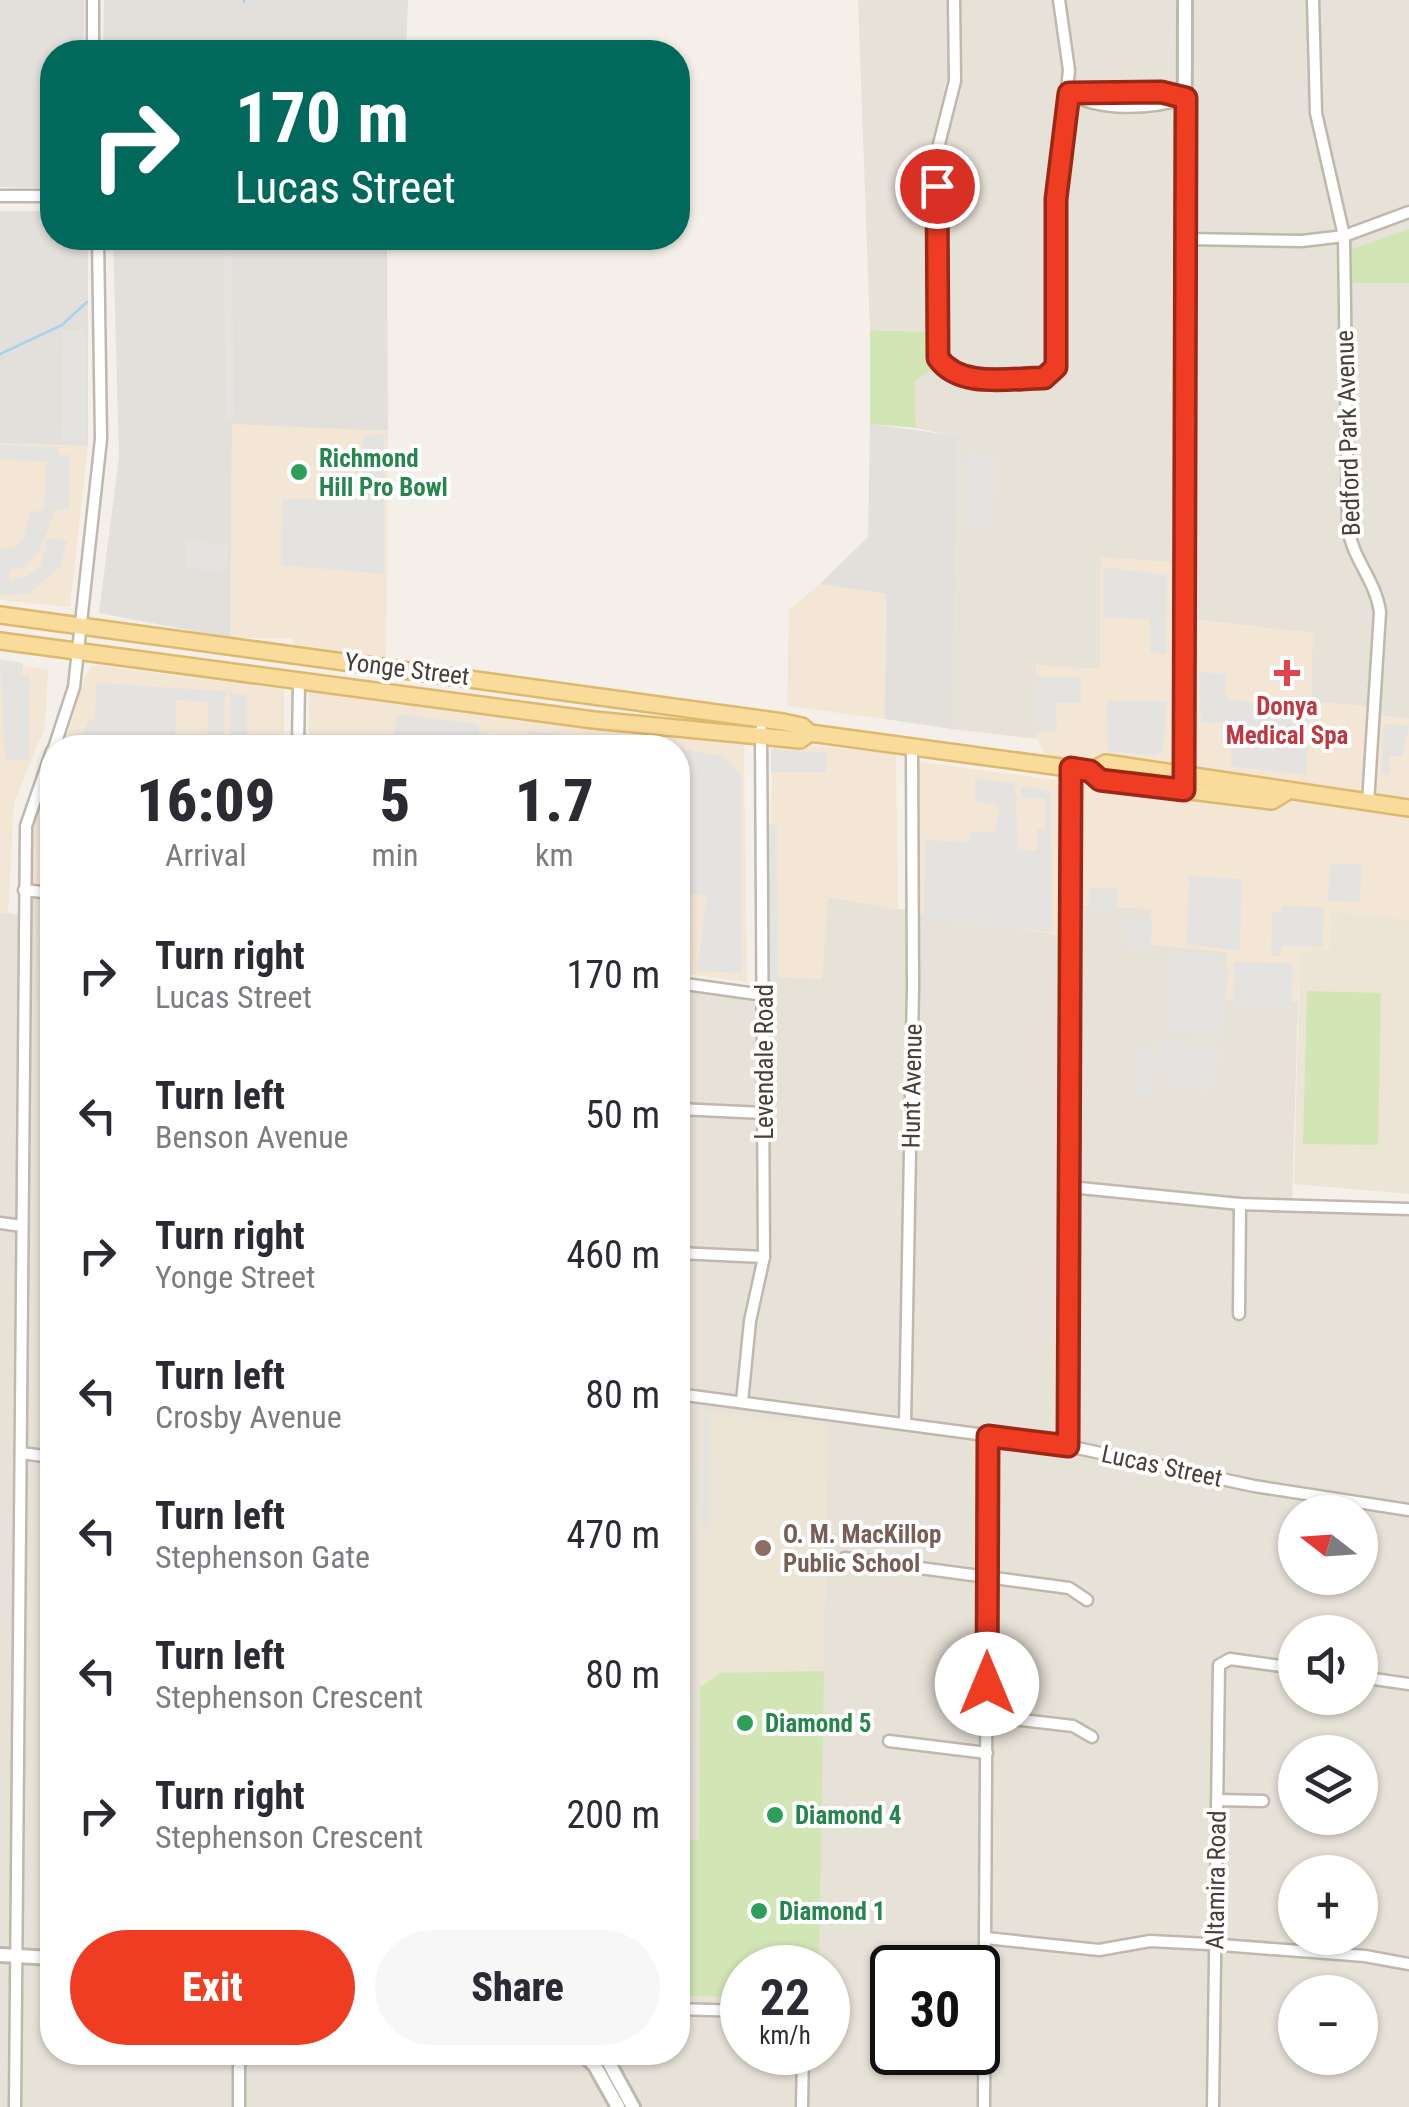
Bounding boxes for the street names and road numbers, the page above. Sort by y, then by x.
street label: Bedford Park Avenue [1330,330,1366,536]
street label: Yonge Street [343,647,471,691]
street label: Levendale Road [750,984,779,1140]
street label: Hunt Avenue [896,1023,928,1149]
street label: Lucas Street [1099,1439,1225,1493]
street label: Altamira Road [1200,1810,1232,1950]

